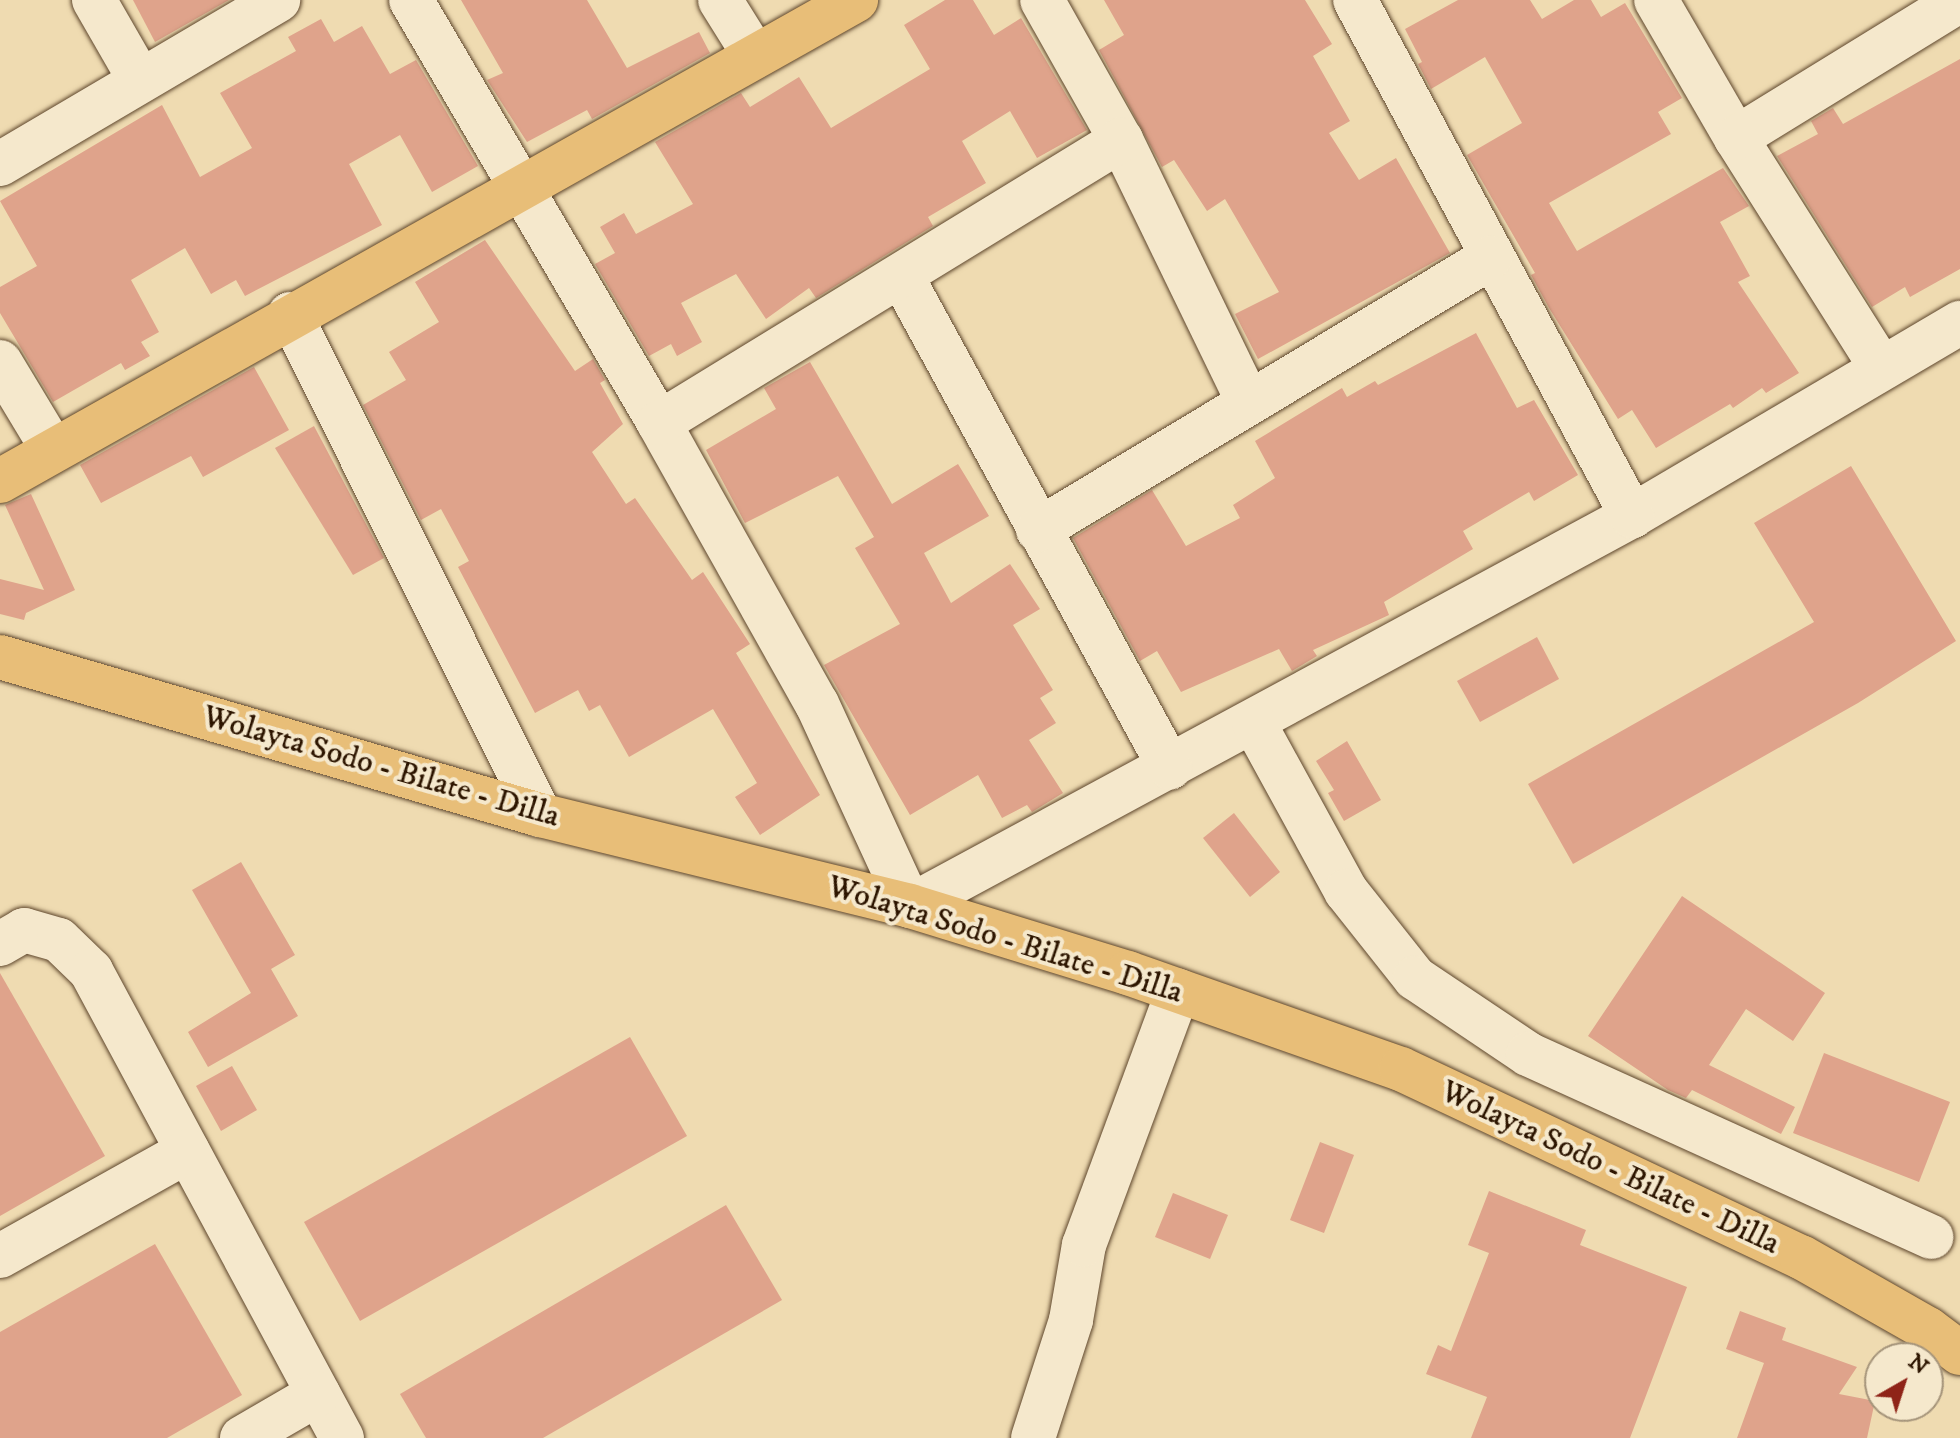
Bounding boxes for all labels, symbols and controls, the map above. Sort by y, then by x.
street label: Wolayta Sodo - Bilate - Dilla [198,698,564,836]
street label: Wolayta Sodo - Bilate - Dilla [823,868,1187,1012]
street label: Wolayta Sodo - Bilate - Dilla [1435,1073,1785,1263]
north arrow [1864,1342,1944,1422]
text: N [1903,1348,1934,1381]

